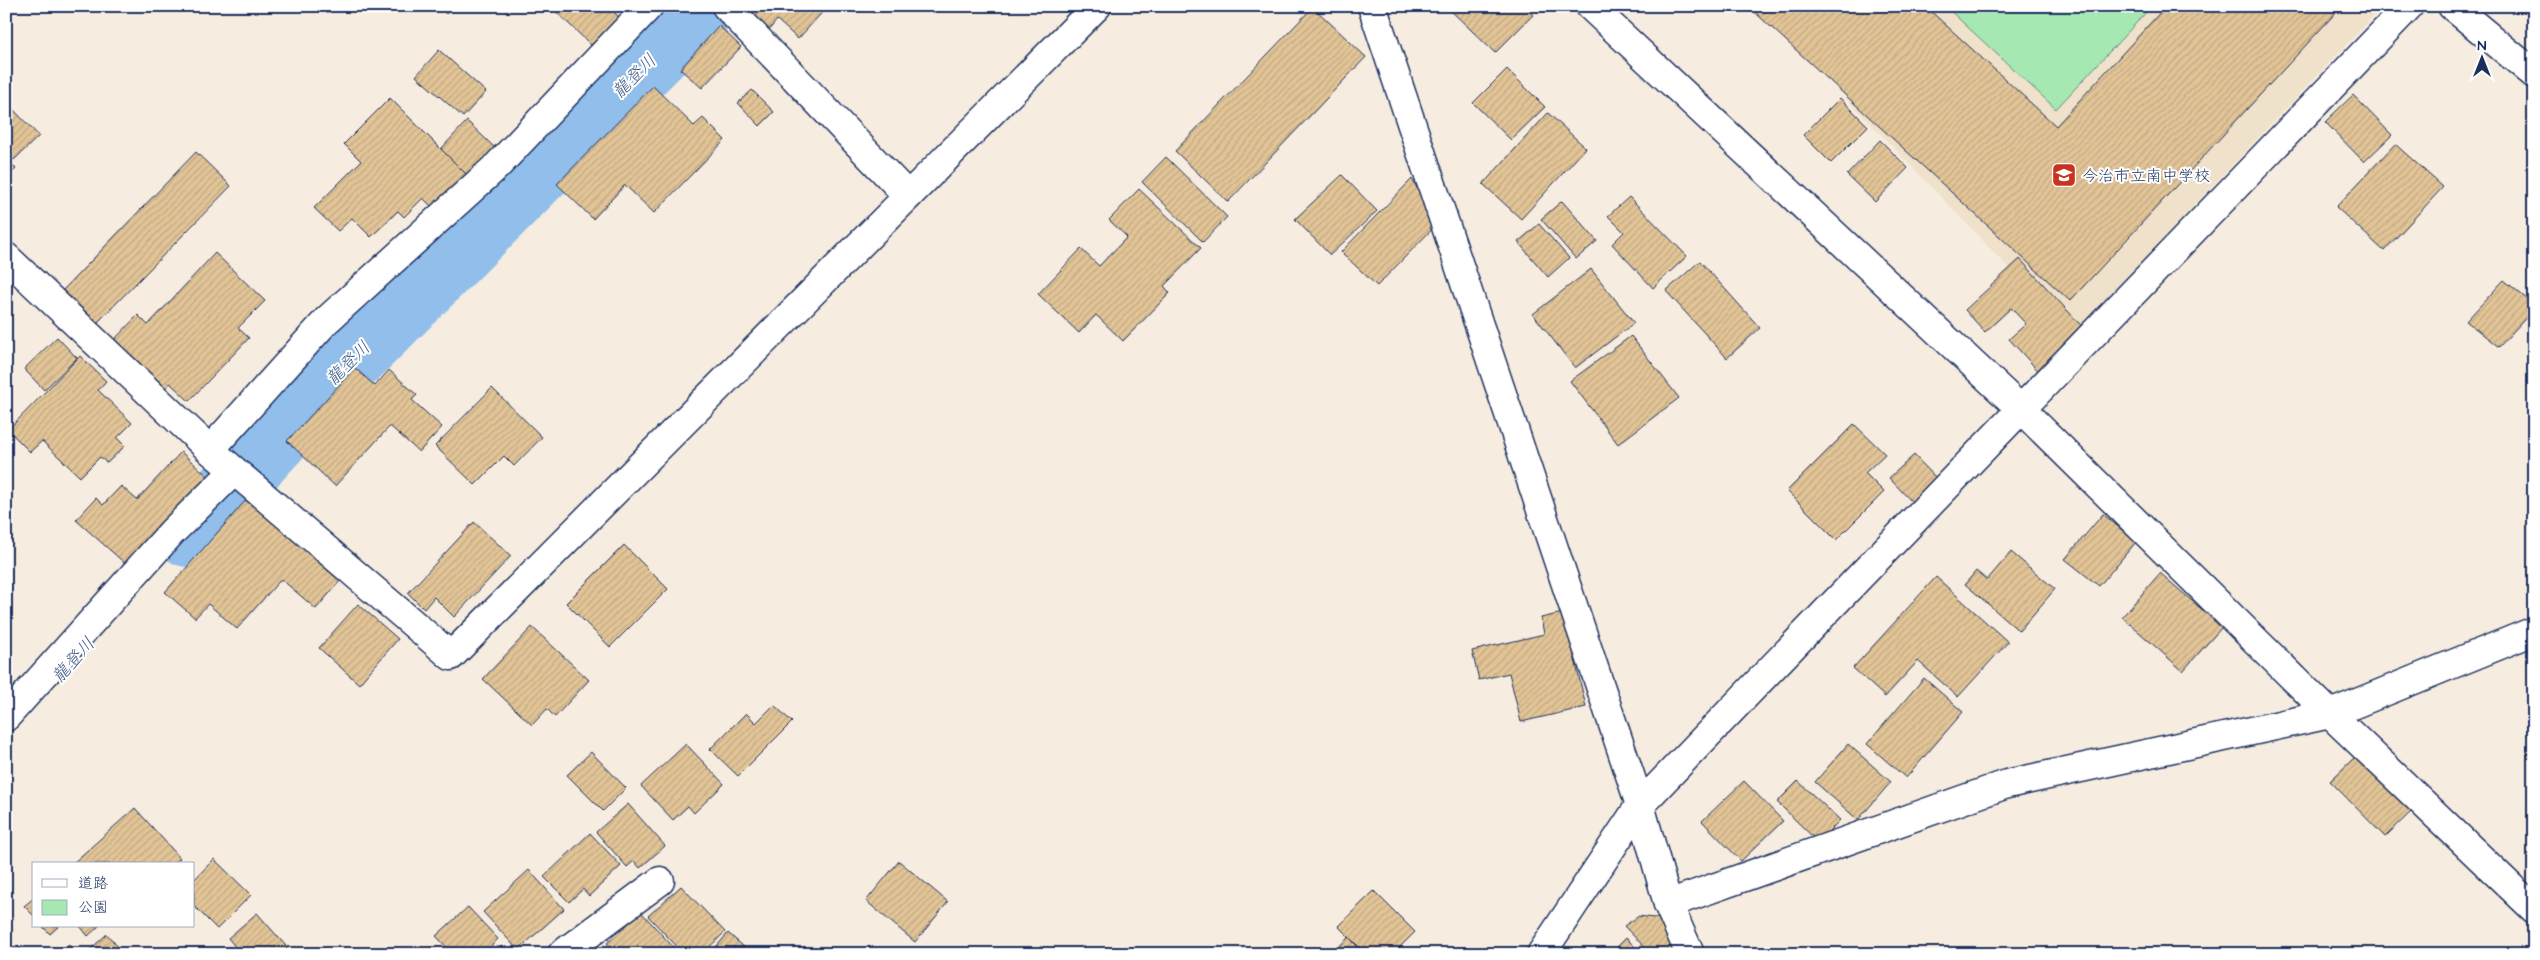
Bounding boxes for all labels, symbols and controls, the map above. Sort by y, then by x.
north arrow [2458,32,2508,82]
text: N [2478,36,2487,56]
water label: 龍登川 [606,48,662,104]
school or university icon: 今治市立南中学校 [2051,162,2077,188]
place label: 今治市立南中学校 [2082,165,2210,187]
water label: 龍登川 [320,335,376,391]
water label: 龍登川 [46,632,101,689]
legend [32,862,195,928]
text: 道路 [78,873,108,894]
text: 公園 [78,897,108,918]

